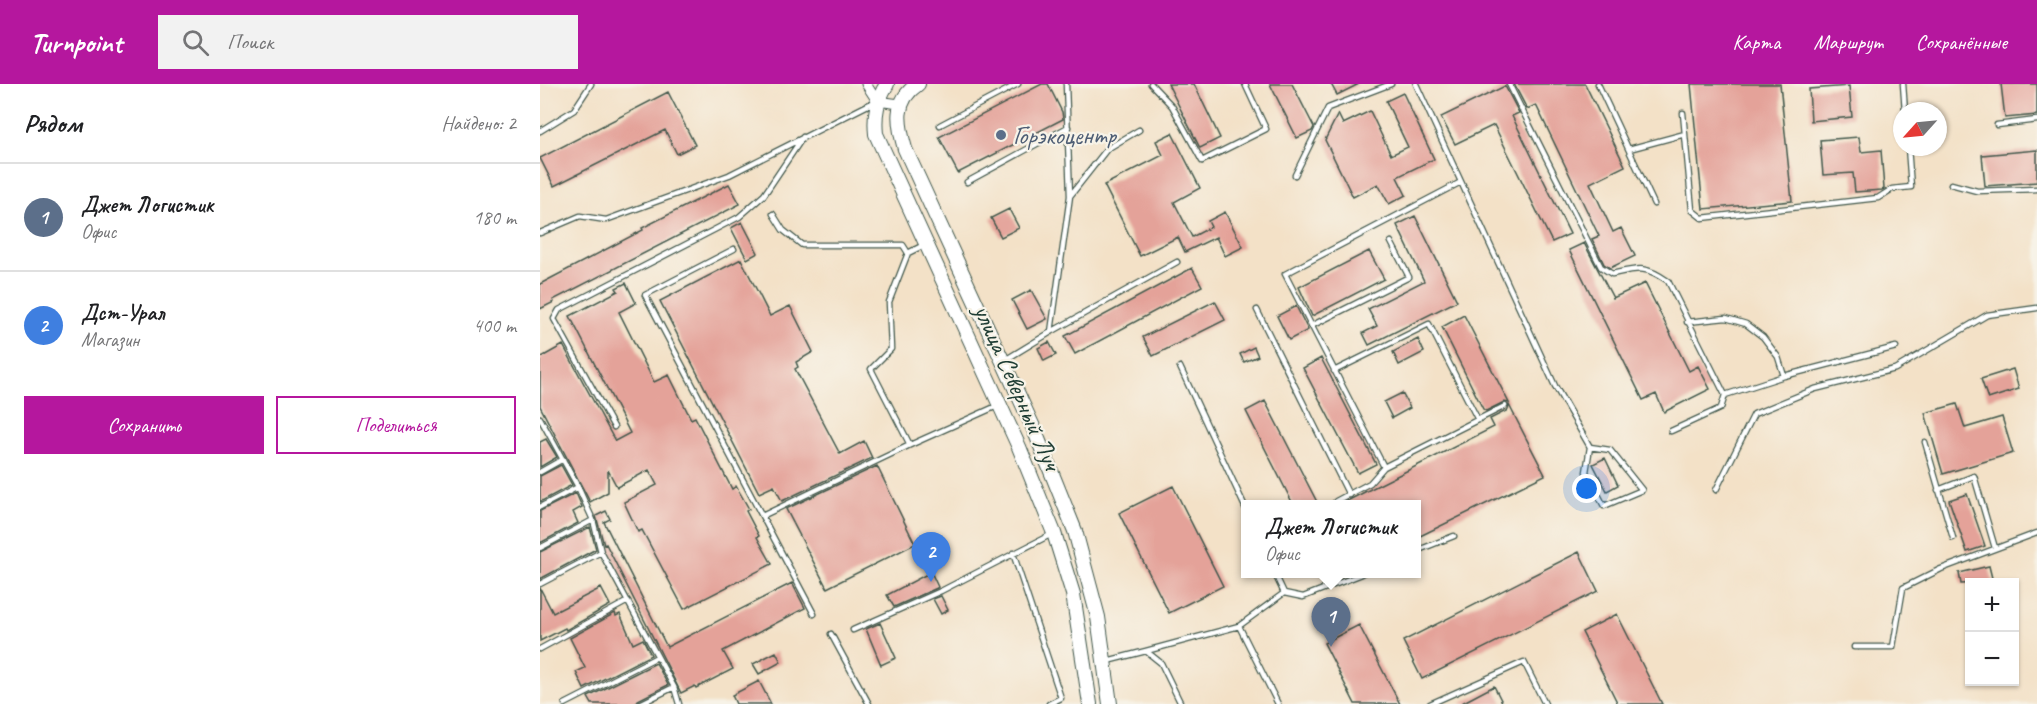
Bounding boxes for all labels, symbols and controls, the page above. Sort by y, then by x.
search box [158,15,578,69]
text: Turnpoint [30,25,122,60]
icon: search [179,26,212,59]
text: Поиск [227,28,273,56]
text: Карта [1732,29,1781,55]
text: Маршрут [1814,29,1883,55]
text: Сохранённые [1916,29,2007,55]
north arrow [1893,102,1947,156]
text: Рядом [24,107,82,140]
text: Найдено: 2 [441,111,516,136]
place label: Горэкоцентр [1013,119,1118,152]
marker: Горэкоцентр [994,128,1008,142]
text: Джет Логистик [81,191,214,219]
text: 1 [39,205,48,230]
text: 180 m [473,205,516,230]
text: Офис [81,219,116,244]
street label: улица Северный Луч [965,297,1070,477]
text: Дст-Урал [81,299,165,327]
text: 2 [39,313,48,338]
text: 400 m [473,313,516,338]
text: Магазин [81,327,139,352]
button: Сохранить [24,396,264,454]
button: Поделиться [276,396,516,454]
your location [1572,474,1601,503]
popup [1241,500,1421,578]
text: Джет Логистик [1265,513,1397,541]
pin: 2 [912,532,950,582]
text: Офис [1265,541,1300,566]
map controls [1965,578,2019,686]
button: + [1965,578,2019,632]
pin: 1 [1312,598,1350,647]
button: − [1965,632,2019,686]

